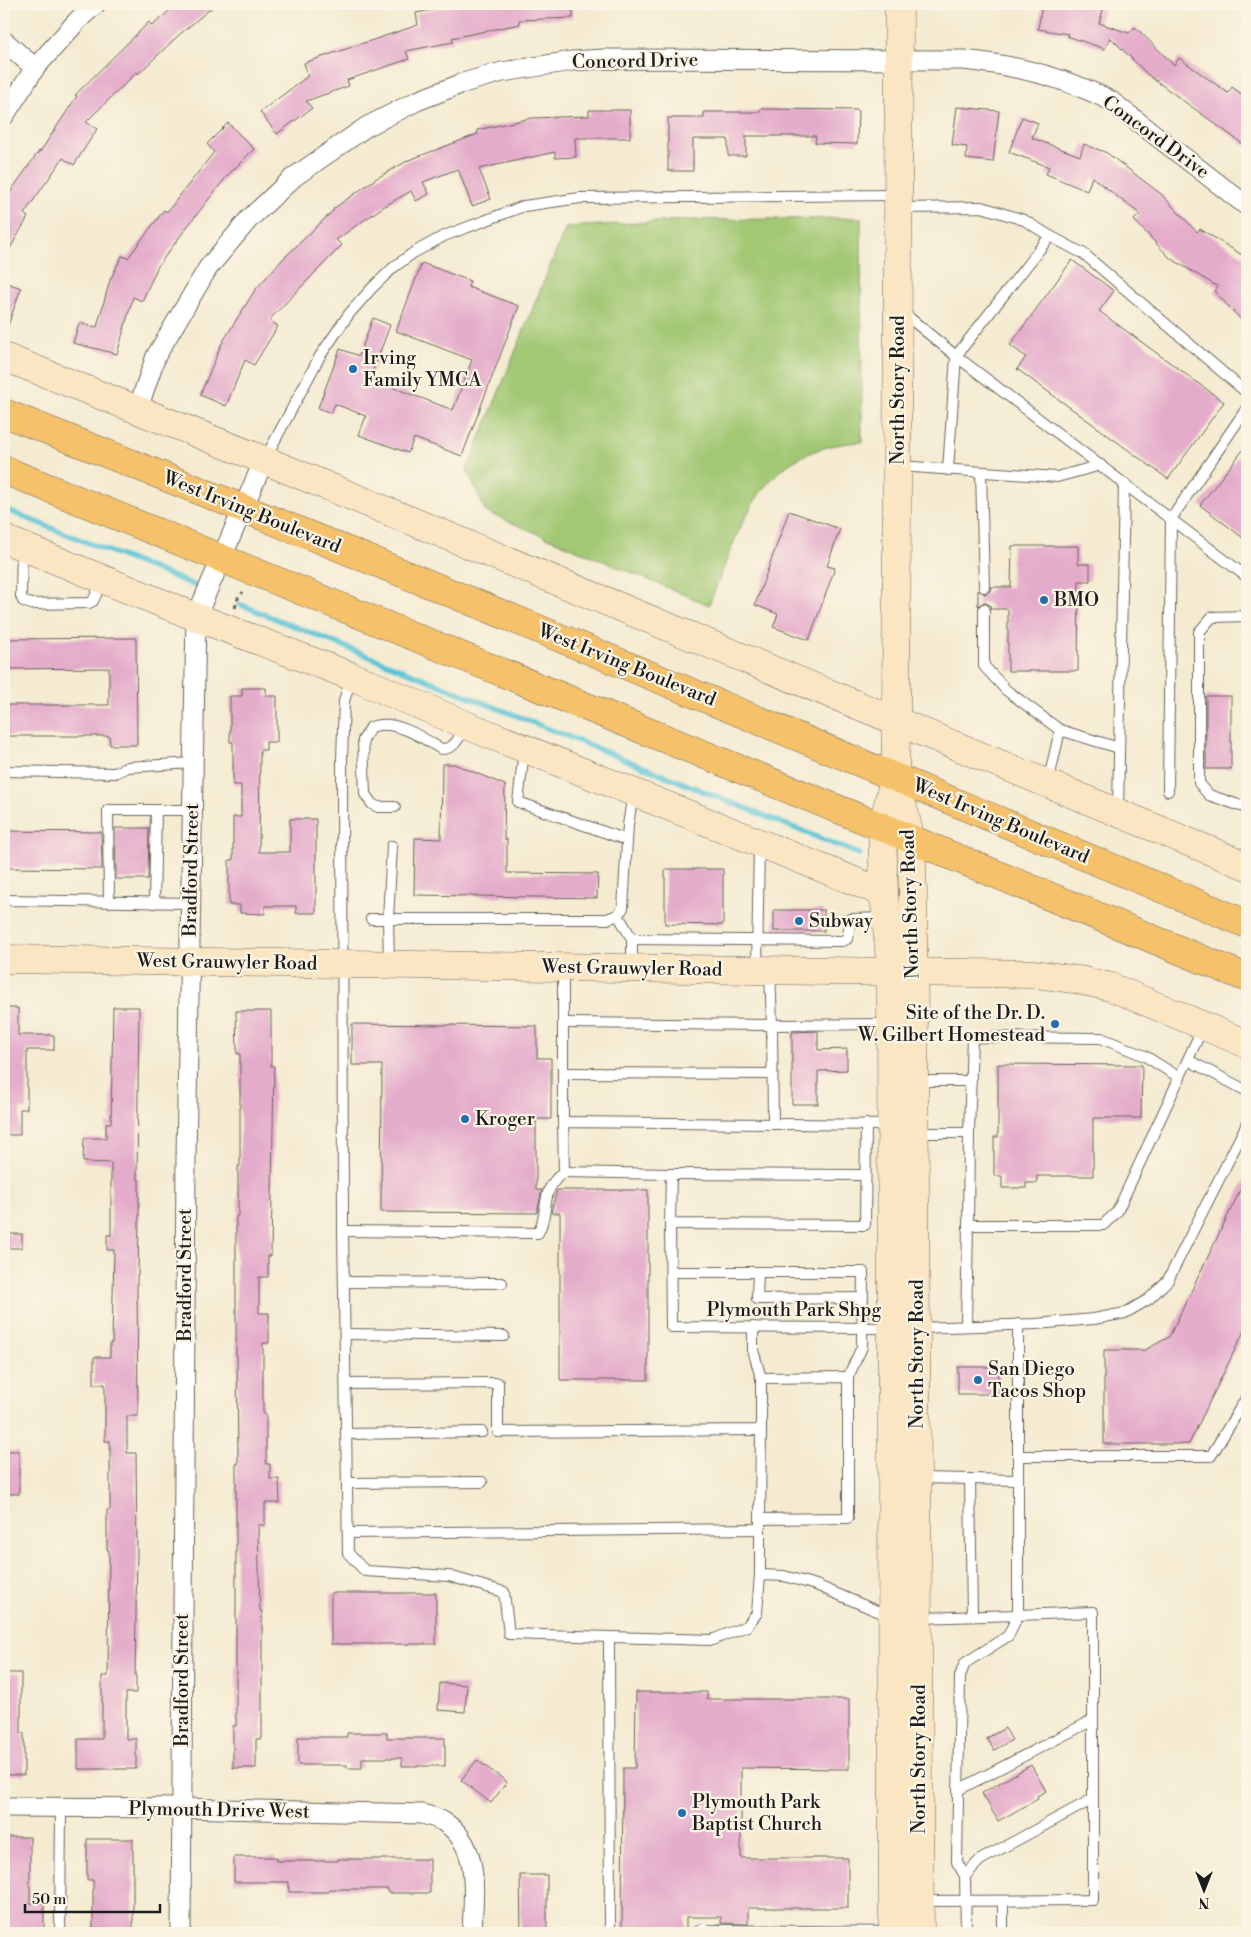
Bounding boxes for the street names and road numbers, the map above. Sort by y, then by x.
street label: Concord Drive [572,48,698,74]
street label: Concord Drive [1098,90,1214,184]
street label: North Story Road [886,315,910,465]
street label: West Irving Boulevard [159,465,345,559]
street label: West Irving Boulevard [534,618,720,712]
street label: West Irving Boulevard [908,773,1093,869]
street label: Bradford Street [178,803,204,938]
street label: North Story Road [895,829,925,979]
street label: West Grauwyler Road [135,948,318,976]
street label: West Grauwyler Road [540,954,723,982]
street label: Bradford Street [173,1208,197,1343]
street label: North Story Road [905,1279,929,1429]
street label: Plymouth Park Shpg [707,1298,882,1322]
street label: Bradford Street [170,1613,194,1748]
street label: North Story Road [907,1684,931,1834]
street label: Plymouth Drive West [128,1796,310,1824]

